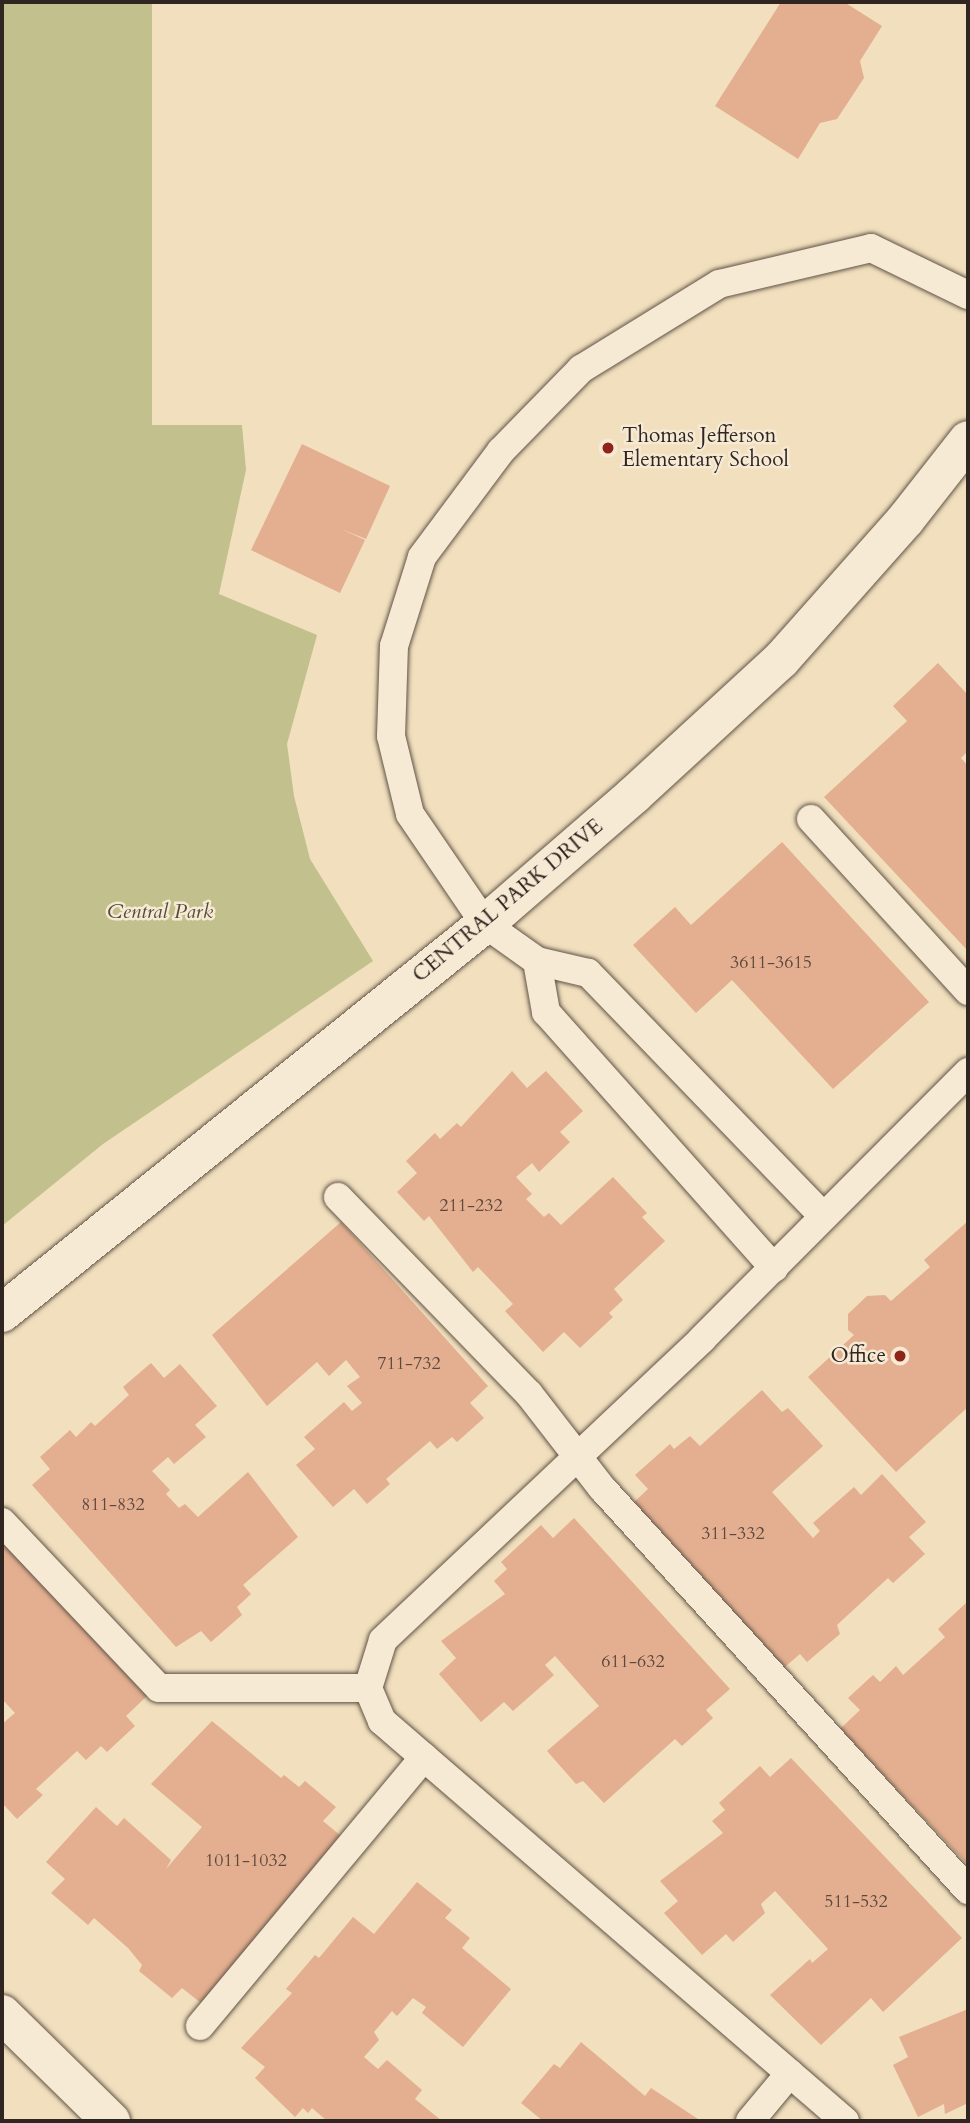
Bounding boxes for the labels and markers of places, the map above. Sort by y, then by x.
place label: Thomas Jefferson Elementary School [622,423,789,473]
marker: Thomas Jefferson Elementary School [600,440,616,456]
place label: Office [831,1343,886,1369]
marker: Office [892,1348,908,1364]

